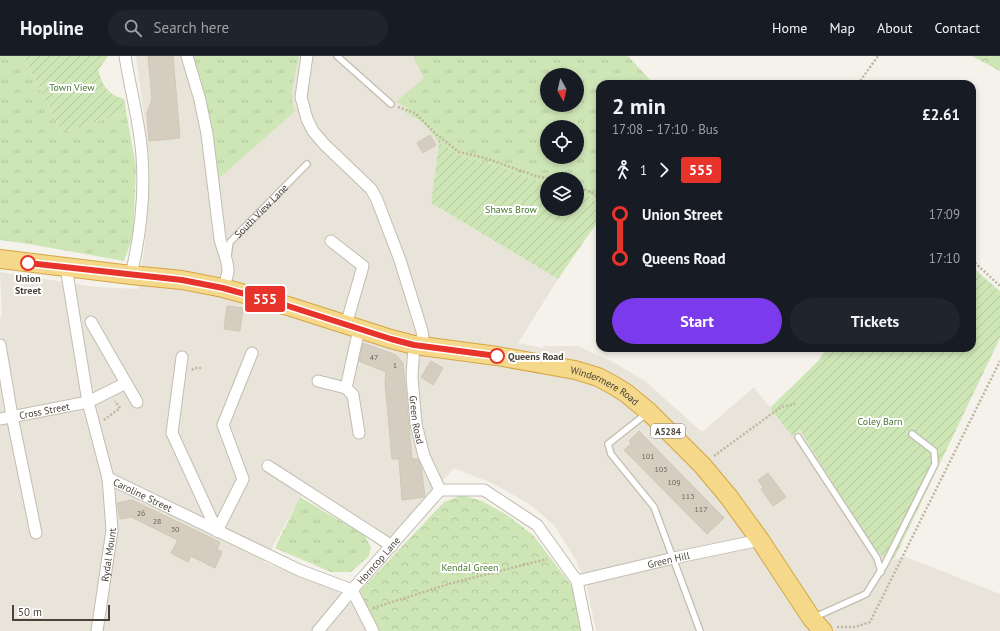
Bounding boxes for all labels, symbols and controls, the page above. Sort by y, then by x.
search box [108,10,388,46]
text: Hopline [20,16,84,40]
icon: search [122,17,144,39]
text: Search here [154,18,229,37]
text: Home [772,19,807,37]
text: Map [829,19,855,37]
text: About [877,19,913,37]
text: Contact [935,19,980,37]
north arrow [540,68,584,112]
map controls [540,68,584,216]
park label: Town View [49,81,95,94]
text: 2 min [612,92,666,120]
text: £2.61 [922,105,960,124]
button: locate [540,120,584,164]
text: 17:08 – 17:10 · Bus [612,121,718,138]
icon: walk [612,159,634,181]
icon: forward [653,159,675,181]
text: 555 [689,161,713,179]
text: 1 [640,162,647,179]
button: layers [540,172,584,216]
street label: South View Lane [231,181,290,241]
park label: Shaws Brow [485,203,538,216]
text: Union Street [642,205,723,224]
text: 17:09 [929,206,960,223]
text: Queens Road [642,249,725,268]
text: 17:10 [929,250,960,267]
marker: Union Street [20,255,36,271]
place label: Union Street [15,272,41,297]
line badge: 555 [242,286,288,312]
text: 555 [253,290,277,308]
button: Start [612,298,782,344]
button: Tickets [790,298,960,344]
marker: Queens Road [489,348,505,364]
place label: Queens Road [508,350,564,363]
house number: 47 [370,352,378,362]
house number: 1 [393,360,397,370]
street label: Windermere Road [570,363,642,408]
street label: Green Road [407,395,427,445]
street label: Cross Street [18,399,71,422]
park label: Coley Barn [857,415,903,428]
road number: A5284 [651,424,685,438]
house number: 101 [641,451,655,461]
house number: 105 [654,464,668,474]
street label: Caroline Street [111,475,175,515]
house number: 109 [667,477,681,487]
house number: 113 [681,491,695,501]
house number: 117 [694,504,708,514]
house number: 26 [137,508,145,518]
house number: 28 [153,516,161,526]
house number: 30 [171,524,180,534]
street label: Rydal Mount [98,527,119,582]
street label: Horncop Lane [354,534,403,587]
street label: Green Hill [646,548,691,571]
park label: Kendal Green [441,561,499,574]
scale bar [12,603,110,622]
text: 50 m [18,605,42,619]

